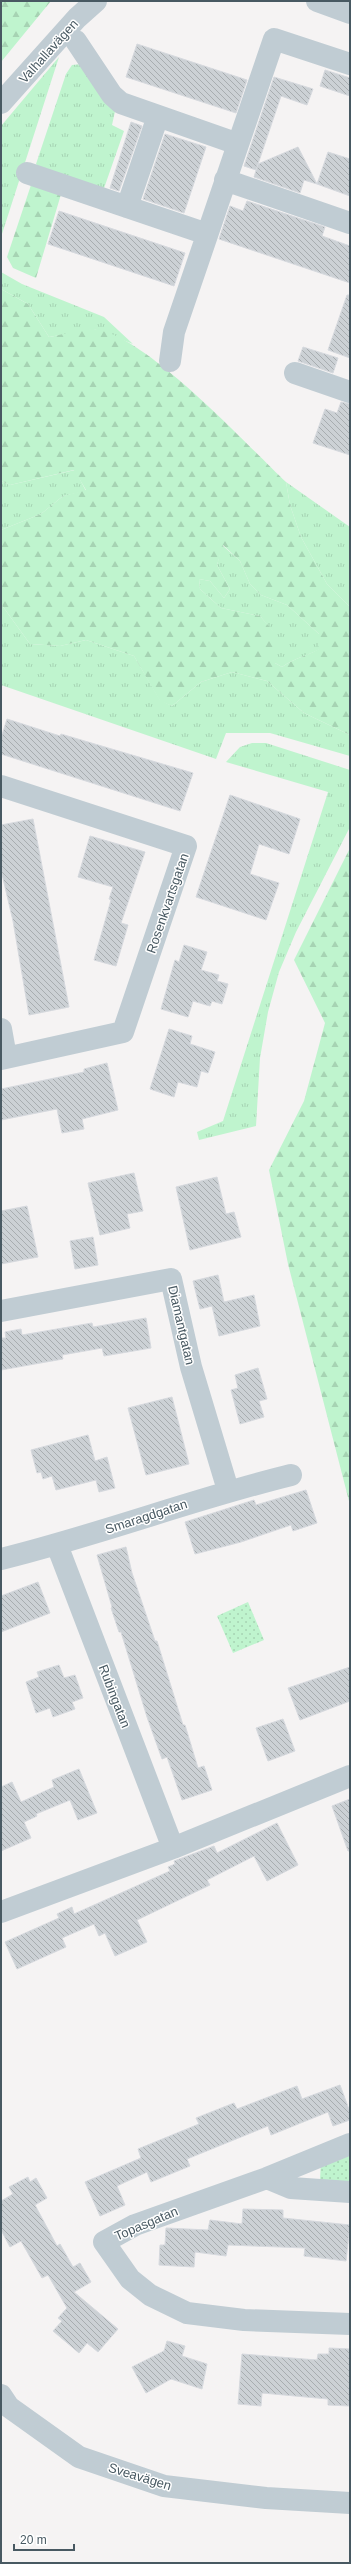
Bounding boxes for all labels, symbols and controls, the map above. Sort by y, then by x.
street label: Valhallavägen [16,16,81,86]
street label: Rosenkvartsgatan [143,851,192,955]
street label: Diamantgatan [165,1284,198,1366]
street label: Smaragdgatan [103,1496,189,1537]
street label: Rubingatan [96,1662,133,1730]
street label: Topasgatan [112,2203,180,2243]
street label: Sveavägen [107,2460,173,2493]
scale bar [14,2526,74,2552]
text: 20 m [20,2533,47,2547]

